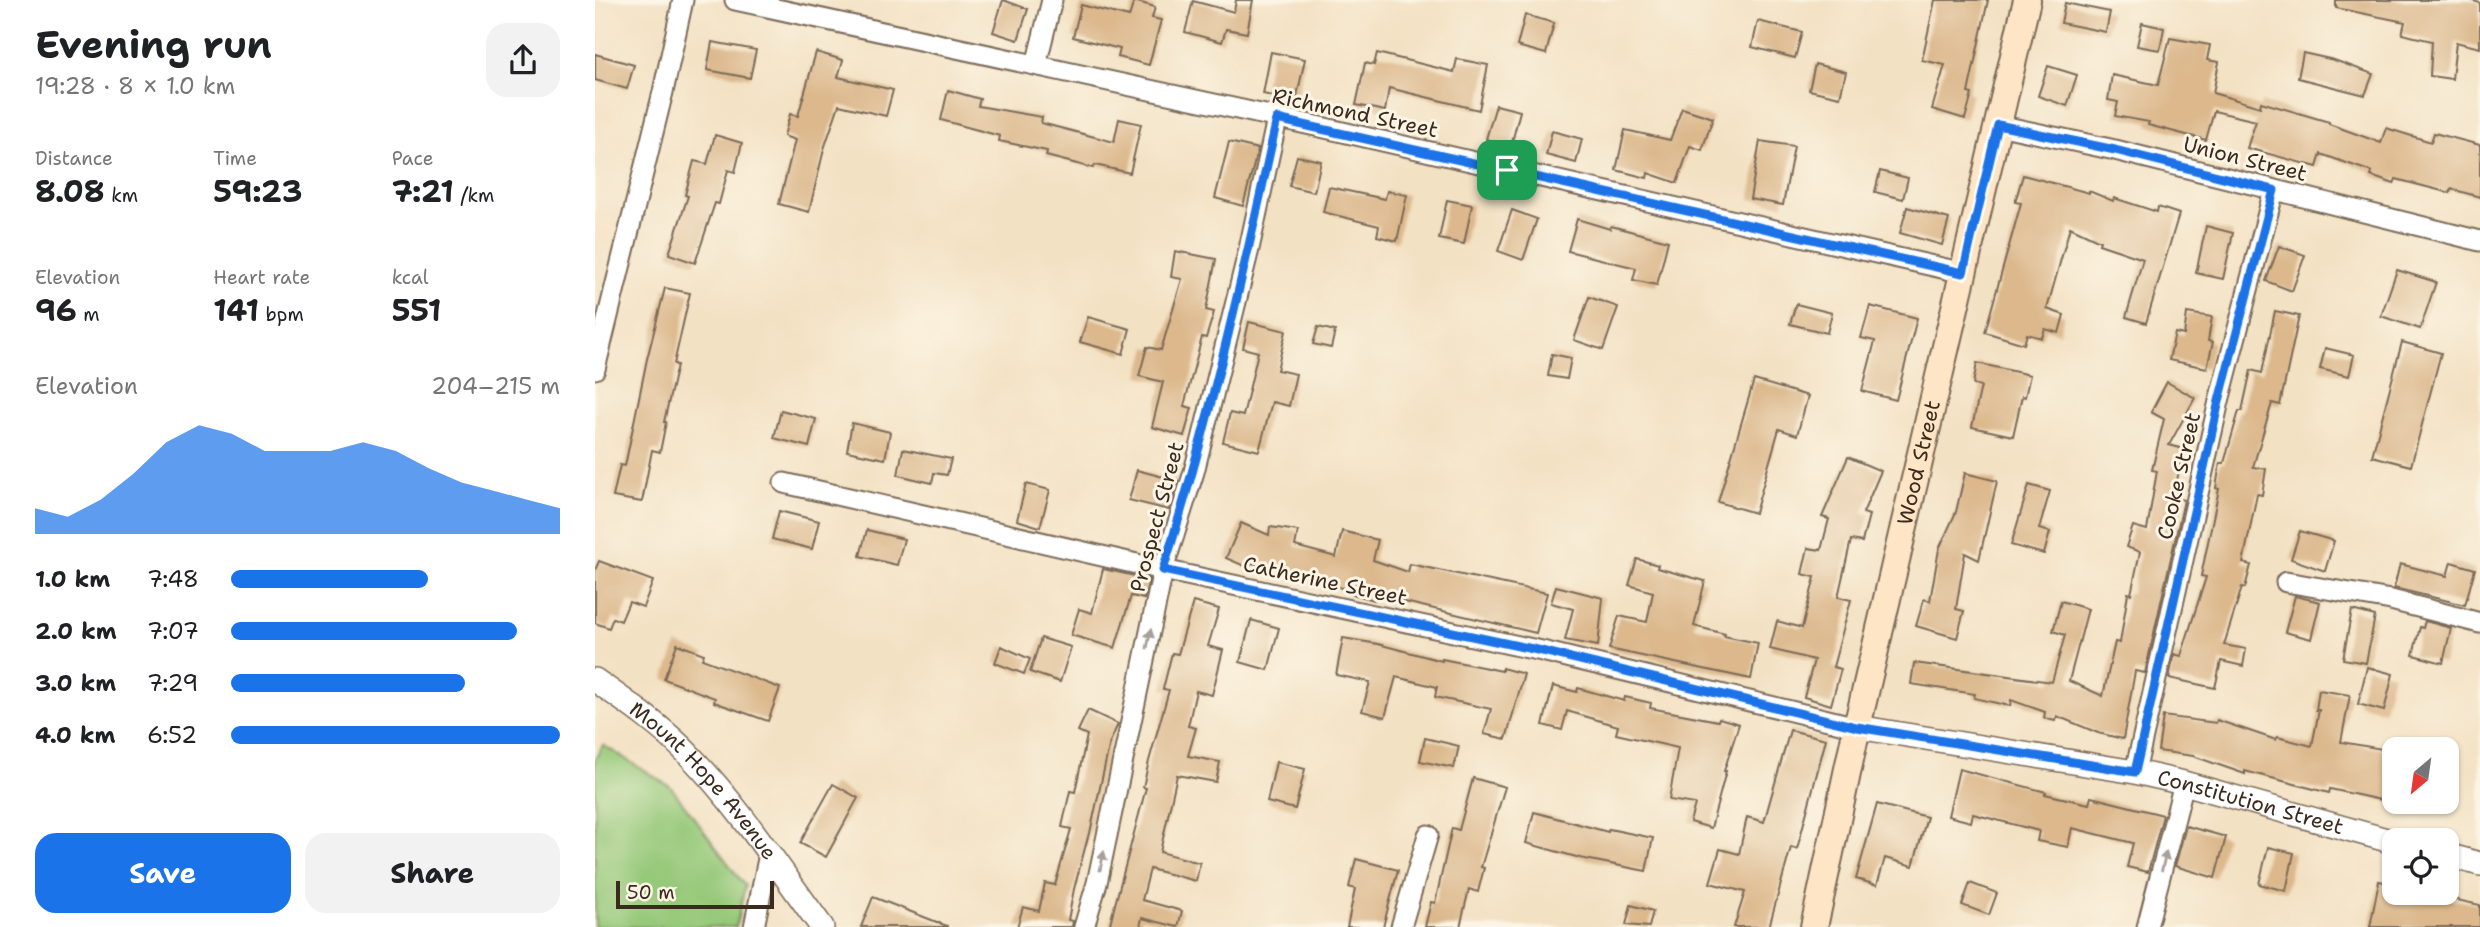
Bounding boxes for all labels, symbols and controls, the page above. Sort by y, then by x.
text: Evening run [35,19,272,70]
button: share [486,23,560,97]
text: 19:28 · 8 × 1.0 km [35,71,235,101]
street label: Richmond Street [1270,82,1440,144]
street label: Union Street [2180,130,2310,188]
pin [1477,140,1537,200]
text: Distance [35,146,113,171]
text: Time [213,146,257,171]
text: Pace [392,146,433,171]
icon: arrive [1488,151,1526,189]
text: 8.08 [35,171,105,212]
text: 59:23 [213,171,302,212]
text: 7:21 [392,171,454,212]
text: km [105,183,138,208]
text: /km [454,183,494,208]
text: Elevation [35,265,120,290]
text: Heart rate [213,265,310,290]
text: kcal [392,265,429,290]
text: 96 [35,290,77,331]
text: 141 [213,290,259,331]
text: 551 [392,290,441,331]
text: m [77,302,100,327]
text: bpm [259,302,304,327]
text: Elevation [35,371,138,401]
text: 204–215 m [431,371,560,401]
street label: Wood Street [1891,398,1947,528]
street label: Cooke Street [2151,410,2207,542]
street label: Prospect Street [1123,439,1191,595]
street label: Catherine Street [1240,550,1410,612]
text: 1.0 km [35,564,110,594]
text: 7:48 [147,564,199,594]
text: 2.0 km [35,616,117,646]
text: 7:07 [147,616,199,646]
one-way arrow [1144,628,1155,650]
text: 3.0 km [35,668,116,698]
text: 7:29 [147,668,198,698]
street label: Mount Hope Avenue [624,695,783,866]
text: 4.0 km [35,720,116,750]
text: 6:52 [147,720,197,750]
north arrow [2382,737,2459,814]
map controls [2382,737,2459,905]
street label: Constitution Street [2155,763,2347,841]
button: locate [2382,828,2459,905]
button: Save [35,833,291,913]
button: Share [305,833,560,913]
one-way arrow [1096,850,1107,872]
one-way arrow [2159,850,2170,872]
scale bar [616,878,773,910]
text: 50 m [627,880,675,905]

